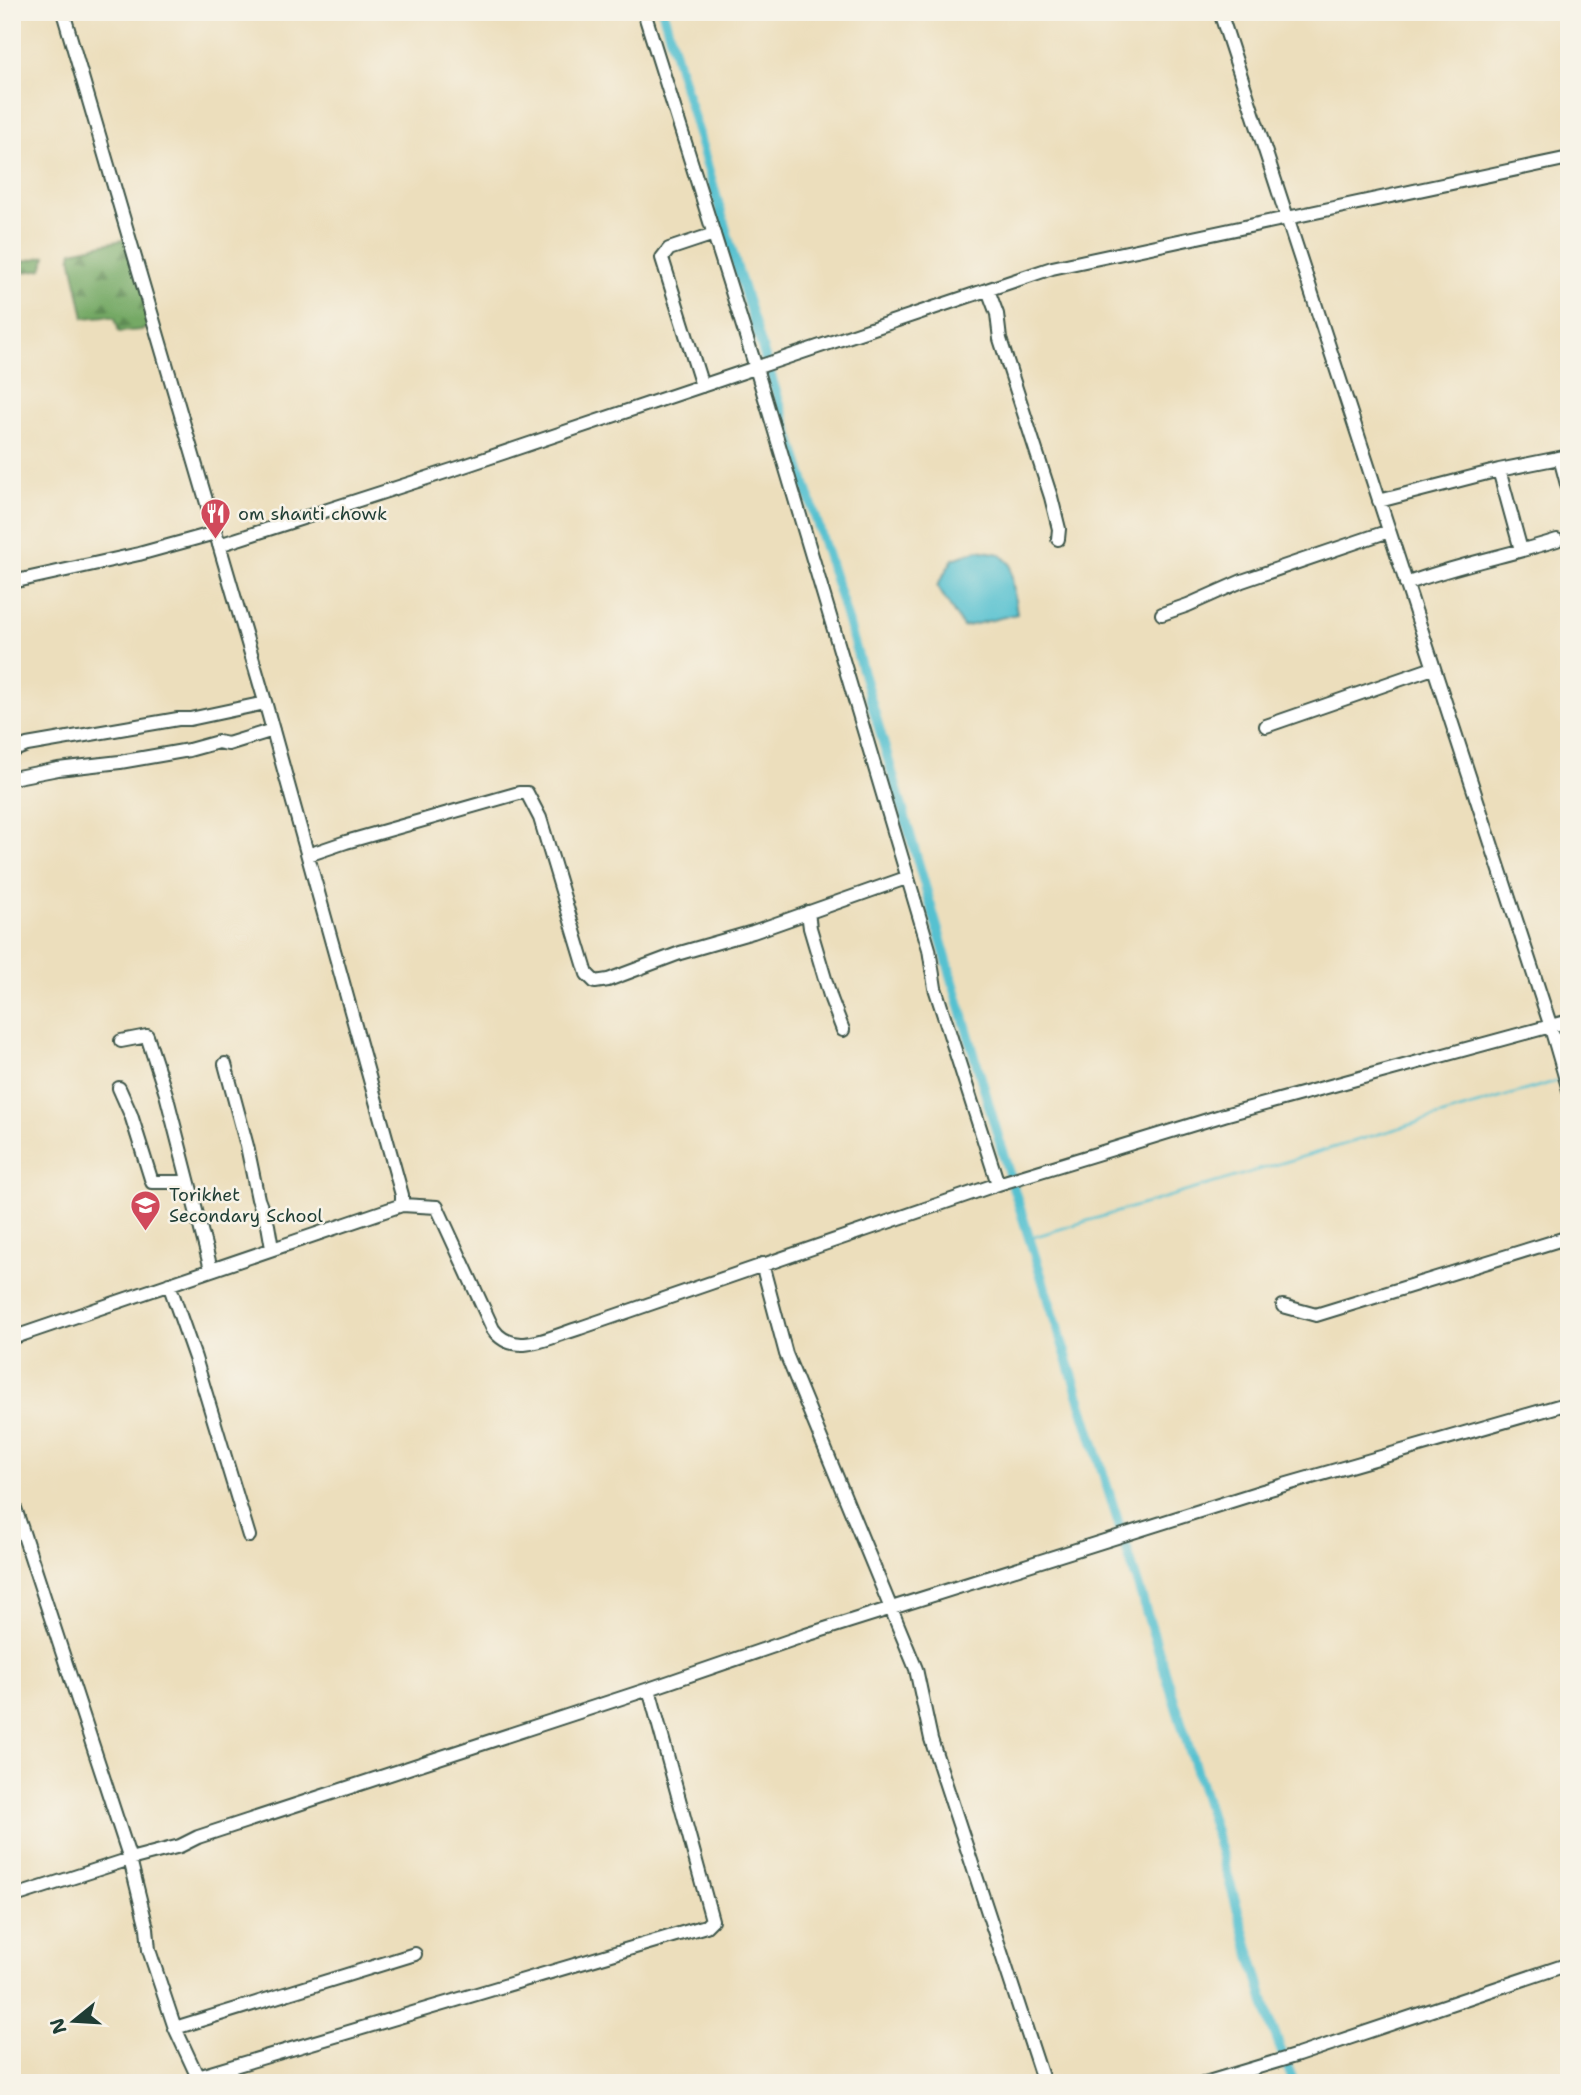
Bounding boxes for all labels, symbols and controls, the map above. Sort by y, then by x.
restaurant icon: om shanti chowk [198,497,232,541]
place label: om shanti chowk [238,502,387,526]
place label: Torikhet Secondary School [169,1183,323,1228]
school or university icon: Torikhet Secondary School [129,1188,163,1232]
north arrow [38,1986,108,2056]
text: N [44,2015,73,2037]

